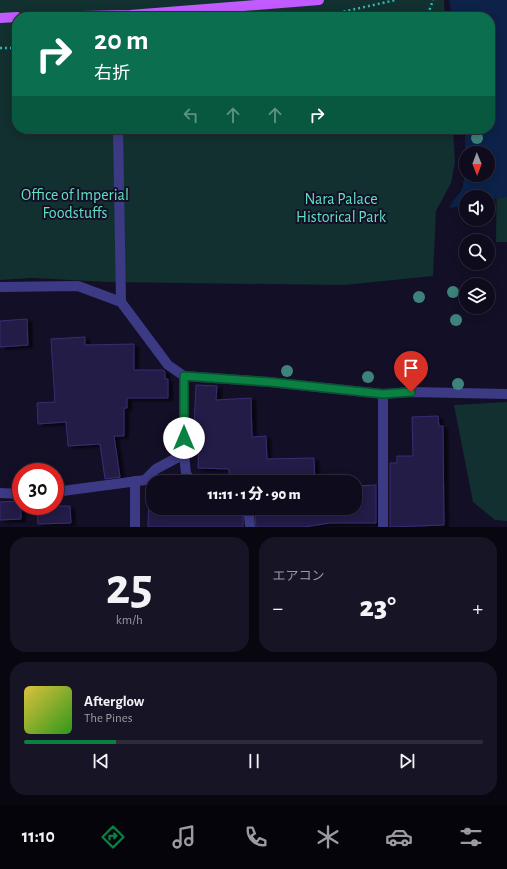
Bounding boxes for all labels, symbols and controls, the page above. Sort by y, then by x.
text: 20 m [94,27,149,55]
icon: right [28,28,80,80]
text: 右折 [94,65,130,83]
icon: left [180,104,202,126]
icon: ahead [222,104,244,126]
icon: ahead [264,104,286,126]
icon: right [306,104,328,126]
north arrow [459,146,495,182]
map controls [459,146,495,314]
park label: Office of Imperial Foodstuffs [21,187,129,221]
button: sound [459,190,495,226]
park label: Nara Palace Historical Park [296,191,387,225]
button: search [459,234,495,270]
button: layers [459,278,495,314]
pin [394,351,428,392]
icon: arrive [400,357,422,379]
position arrow [163,417,205,459]
speed limit sign: 30 [12,463,64,515]
text: 11:11 · 1 分 · 90 m [207,487,301,502]
text: 25 [106,561,153,613]
text: エアコン [273,570,325,583]
text: 23° [360,592,396,622]
text: − [273,597,283,619]
text: + [472,597,483,619]
text: km/h [116,614,143,627]
text: Afterglow [84,694,144,709]
text: The Pines [84,712,133,725]
icon: previous [90,750,112,772]
icon: pause [243,750,265,772]
icon: next [396,750,418,772]
icon: directions [99,823,127,851]
icon: music [170,823,198,851]
icon: phone [242,823,270,851]
icon: climate [314,823,342,851]
icon: car [385,823,413,851]
icon: filters [457,823,485,851]
text: 11:10 [22,828,55,846]

